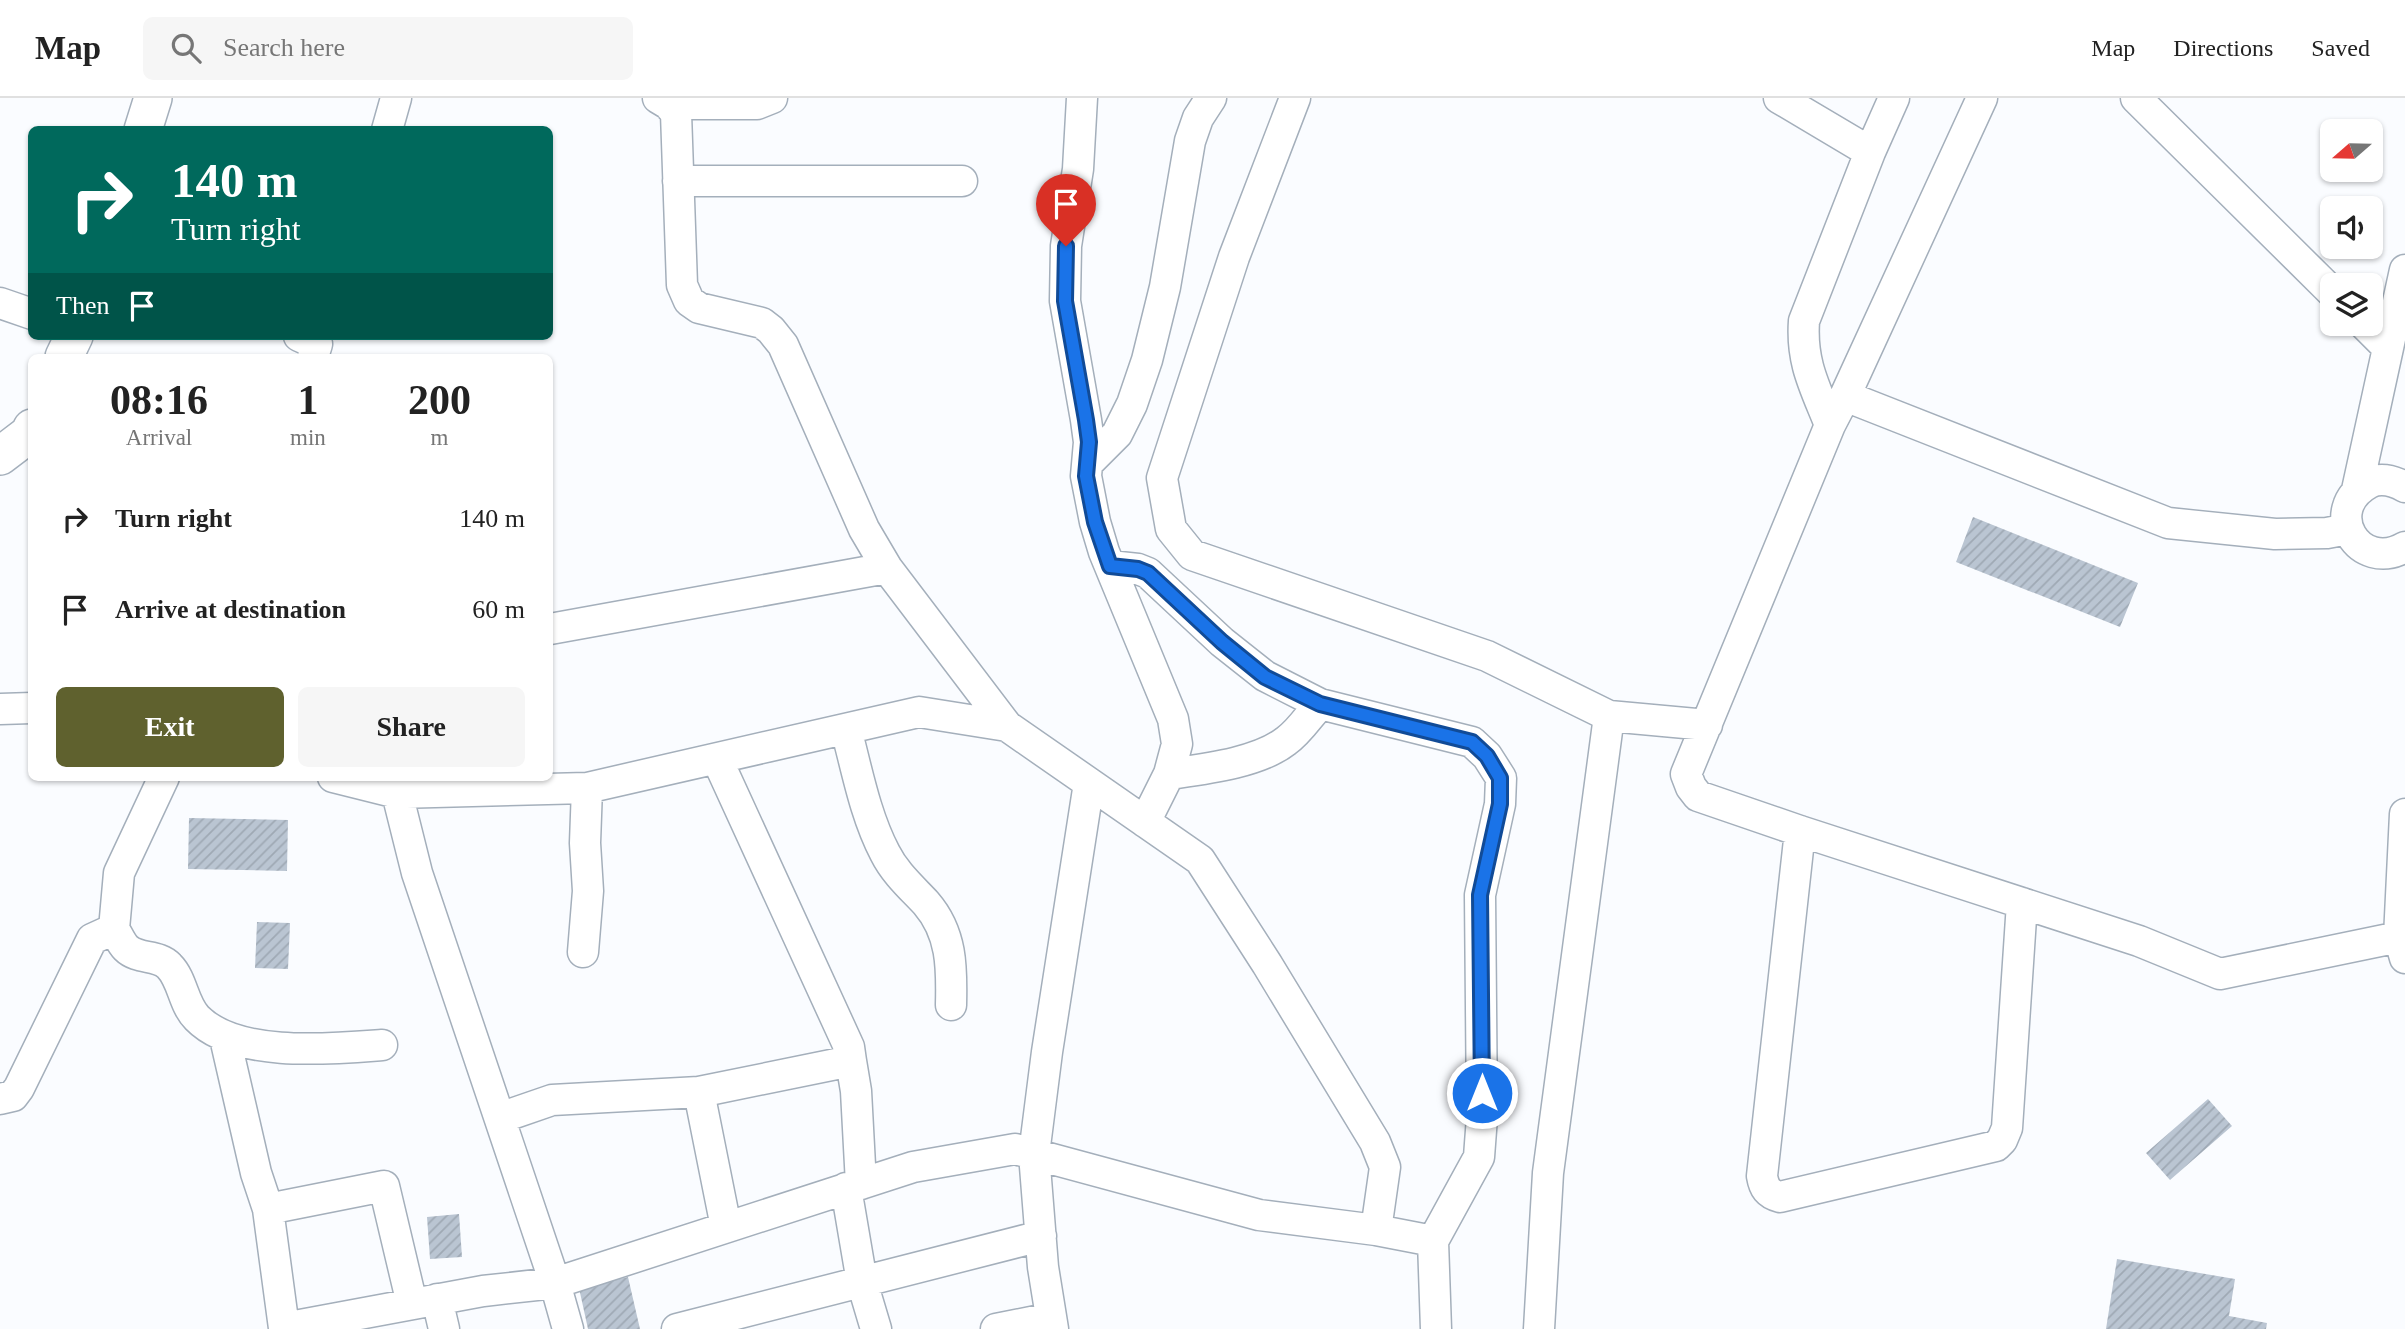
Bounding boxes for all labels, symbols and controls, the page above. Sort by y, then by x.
search box [143,17,633,80]
icon: search [167,29,205,67]
text: Map [35,30,101,66]
text: Search here [223,33,345,62]
text: Map [2091,35,2135,61]
text: Directions [2173,35,2273,61]
text: Saved [2311,35,2370,61]
north arrow [2320,119,2384,182]
map controls [2320,119,2383,336]
text: 140 m [171,153,298,208]
icon: right [56,154,147,245]
pin [1036,174,1096,246]
icon: arrive [1047,185,1085,223]
button: sound [2320,196,2383,259]
text: Turn right [171,211,301,247]
button: layers [2320,273,2383,336]
icon: arrive [123,287,161,325]
text: Then [56,291,109,320]
text: 08:16 [110,377,208,423]
text: 1 [297,377,318,423]
text: 200 [408,377,471,423]
text: Arrival [126,425,192,450]
text: min [290,425,326,450]
text: m [430,425,448,450]
icon: right [56,500,94,538]
text: Turn right [115,504,232,533]
text: 140 m [459,504,525,533]
icon: arrive [56,591,94,629]
text: Arrive at destination [115,595,346,624]
text: 60 m [472,595,525,624]
button: Exit [56,687,284,767]
button: Share [298,687,525,767]
position arrow [1445,1056,1519,1130]

